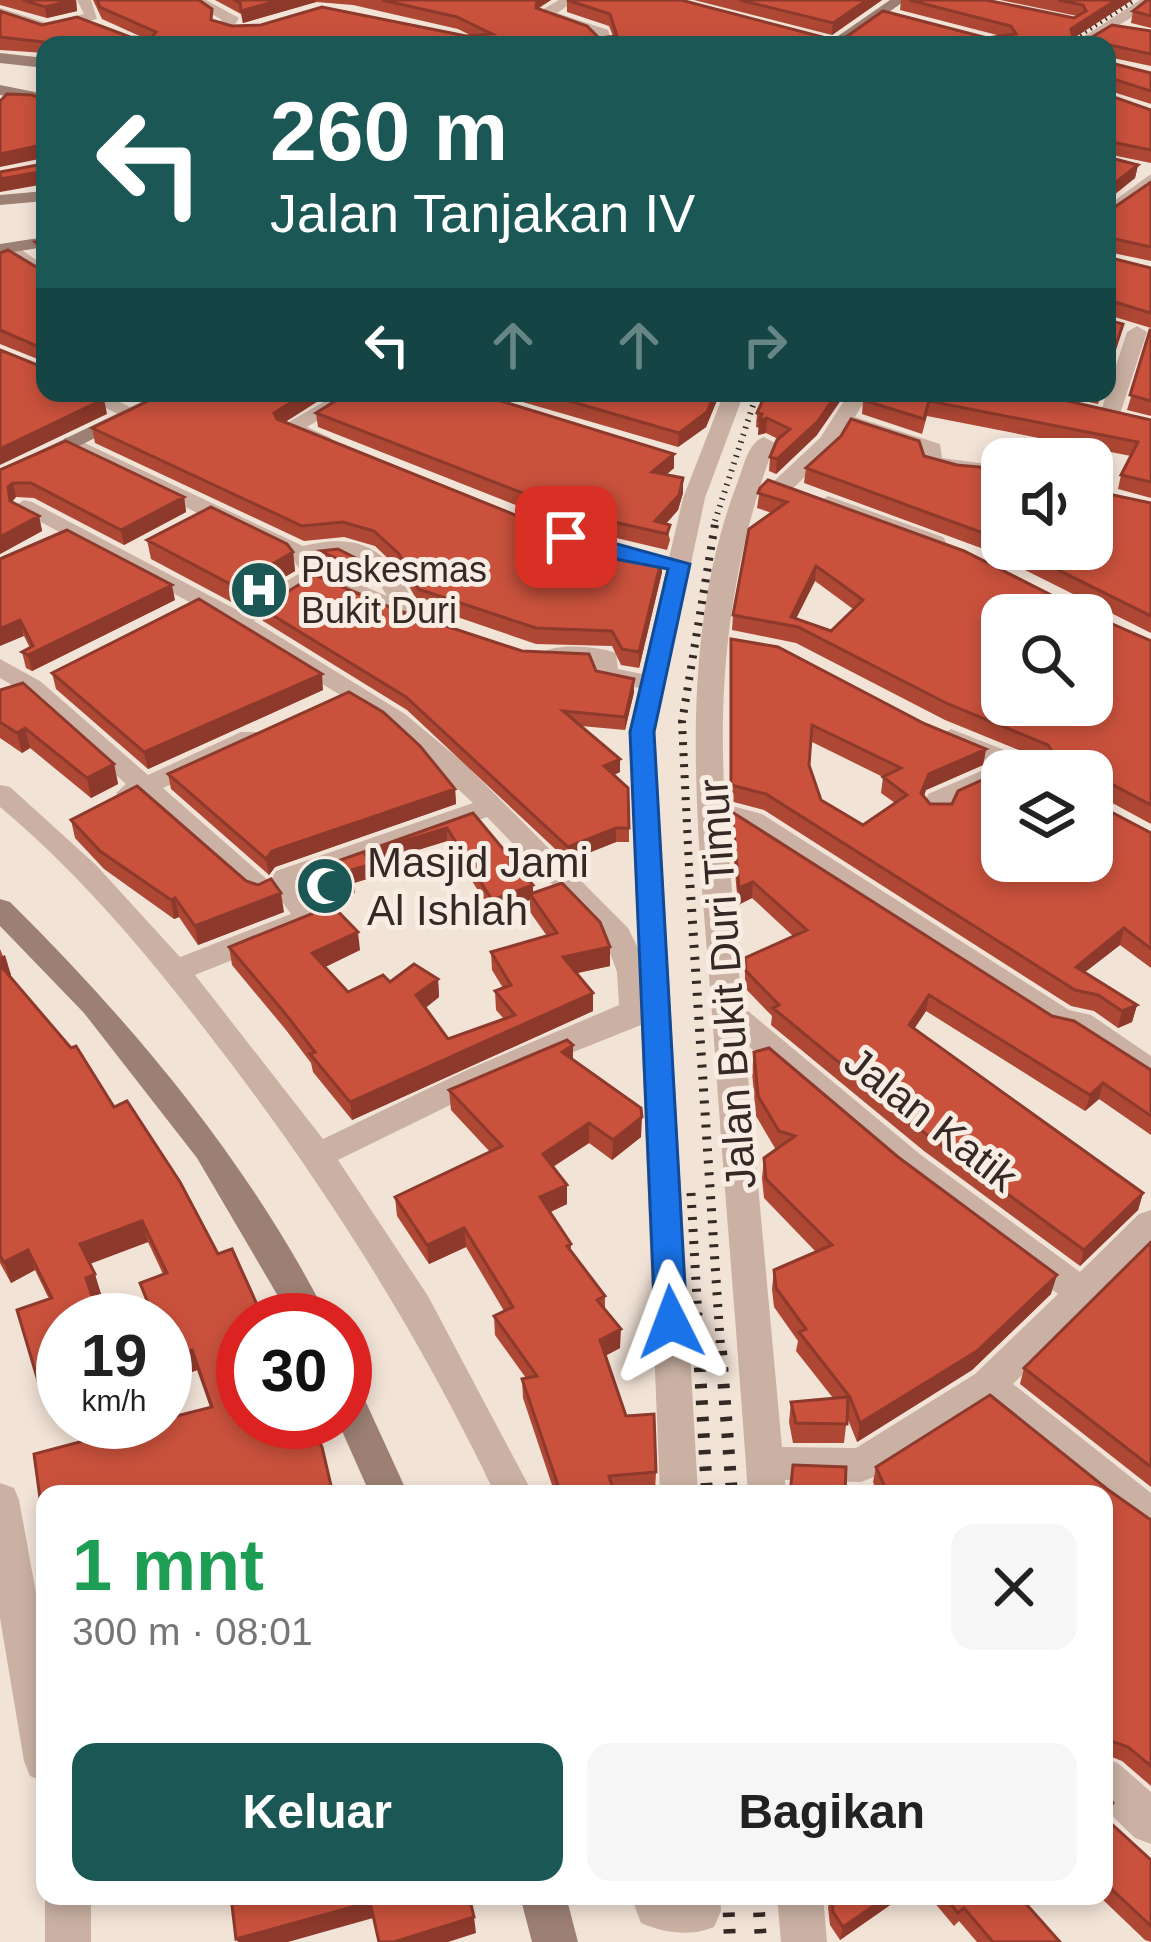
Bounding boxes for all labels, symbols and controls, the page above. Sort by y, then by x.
icon: left [72,84,228,240]
text: 260 m [270,84,508,178]
text: Jalan Tanjakan IV [270,183,695,243]
icon: left [354,312,420,378]
icon: ahead [480,312,546,378]
icon: ahead [606,312,672,378]
icon: right [732,312,798,378]
map controls [981,438,1113,882]
button: sound [981,438,1113,570]
pin [515,486,617,588]
icon: arrive [533,504,599,570]
place label: Puskesmas Bukit Duri [301,549,487,631]
hospital icon: Puskesmas Bukit Duri [228,559,290,621]
button: search [981,594,1113,726]
button: layers [981,750,1113,882]
street label: Jalan Bukit Duri Timur [689,777,765,1191]
place label: Masjid Jami Al Ishlah [367,839,589,934]
mosque icon: Masjid Jami Al Ishlah [294,855,356,917]
street label: Jalan Katik [836,1037,1027,1201]
position arrow [608,1259,734,1385]
speed limit sign: 30 [216,1293,372,1449]
text: 19 [81,1322,147,1389]
text: km/h [81,1384,147,1417]
button: close [951,1524,1077,1650]
text: 1 mnt [72,1525,264,1605]
text: 300 m · 08:01 [72,1610,313,1653]
button: Keluar [72,1743,563,1881]
button: Bagikan [587,1743,1077,1881]

